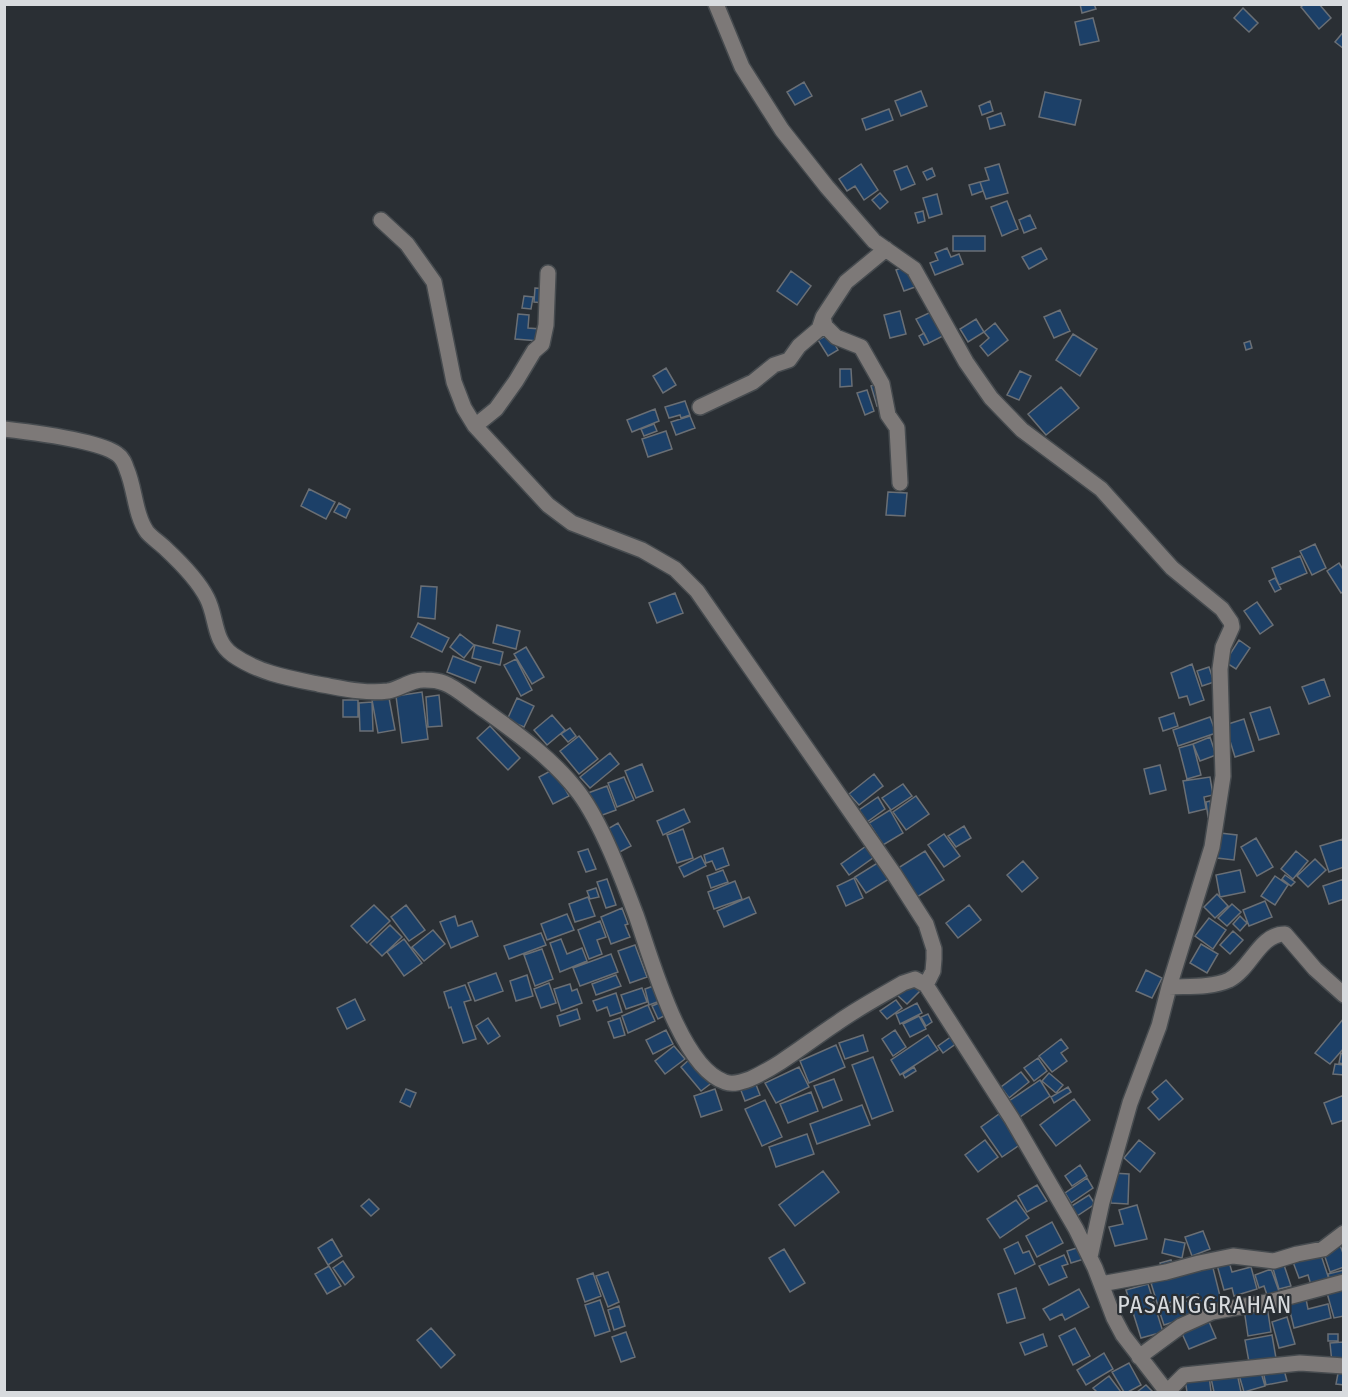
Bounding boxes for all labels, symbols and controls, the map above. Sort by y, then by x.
district label: PASANGGRAHAN [1117,1291,1293,1319]

